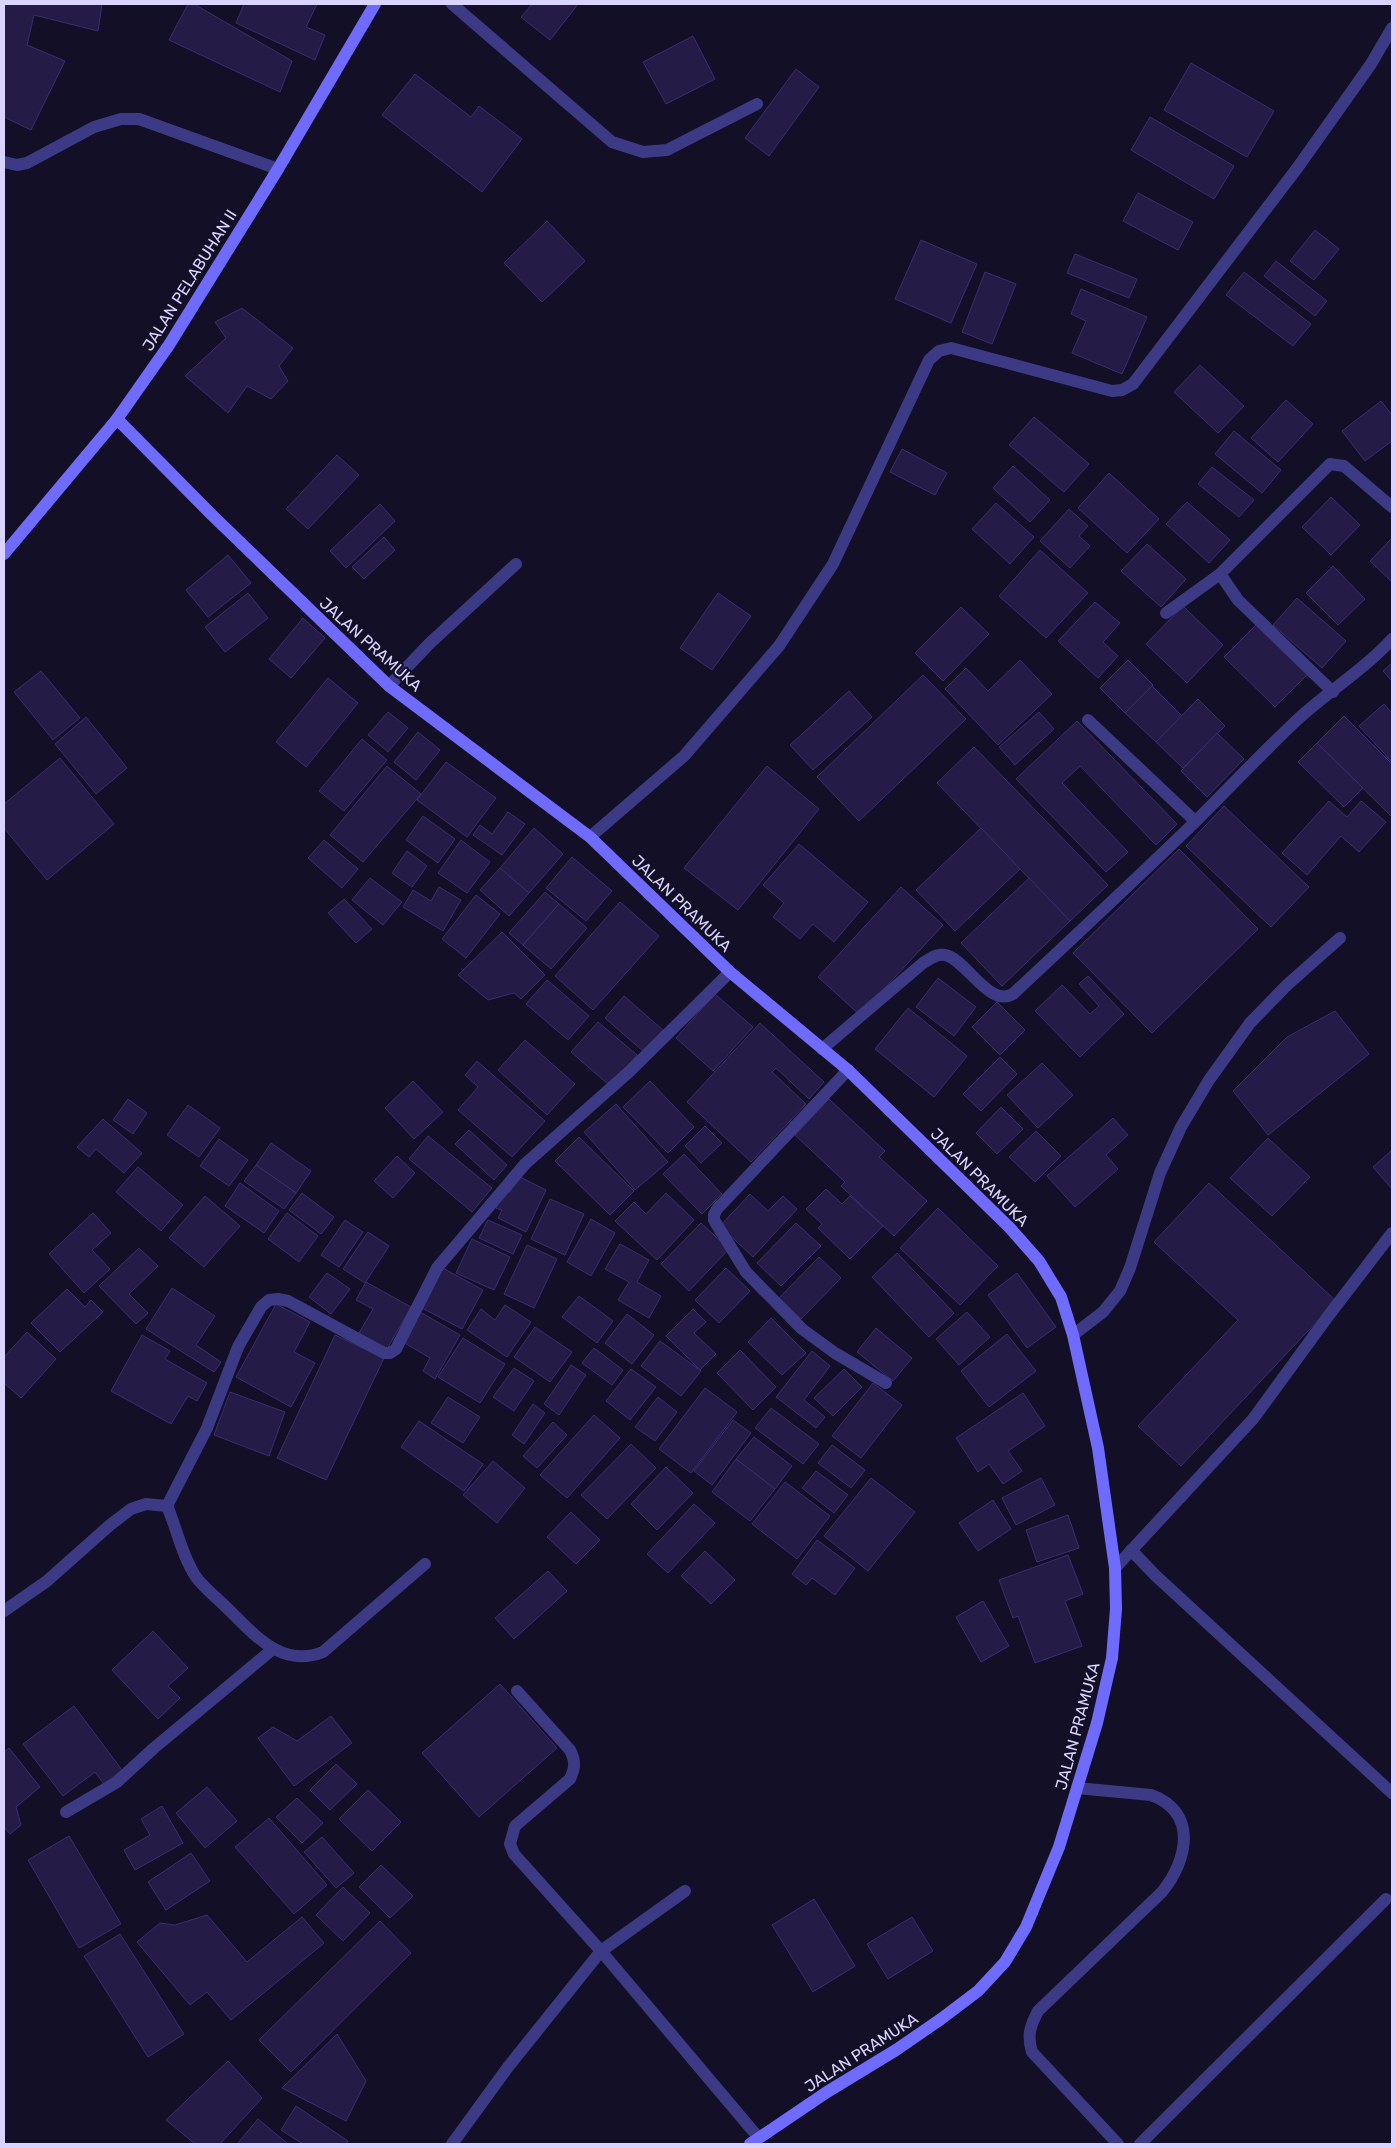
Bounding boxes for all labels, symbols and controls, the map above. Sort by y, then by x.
street label: JALAN PELABUHAN II [138,206,241,354]
street label: JALAN PRAMUKA [316,593,426,695]
street label: JALAN PRAMUKA [628,851,736,956]
street label: JALAN PRAMUKA [927,1124,1033,1231]
street label: JALAN PRAMUKA [1051,1660,1104,1792]
street label: JALAN PRAMUKA [801,2009,922,2096]

